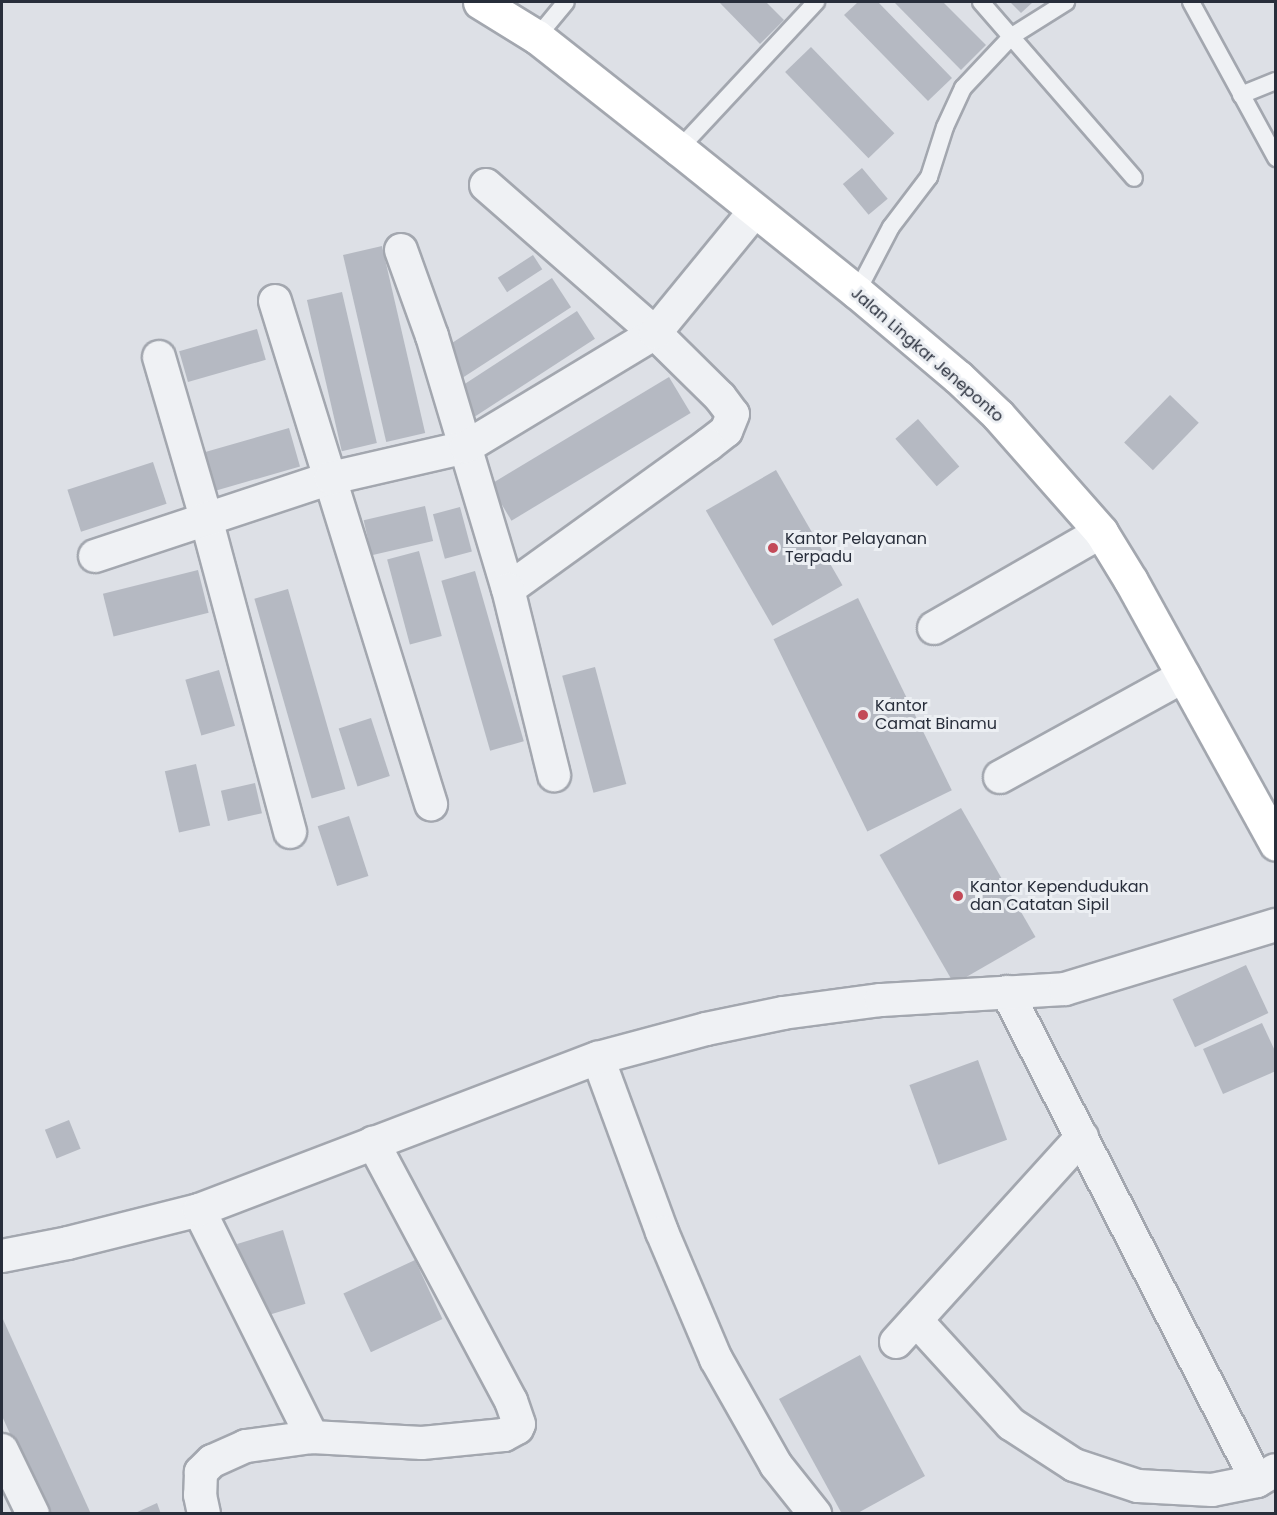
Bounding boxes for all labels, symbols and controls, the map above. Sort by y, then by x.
street label: Jalan Lingkar Jeneponto [847,284,1007,426]
place label: Kantor Pelayanan Terpadu [785,529,927,567]
marker: Kantor Pelayanan Terpadu [766,541,780,555]
place label: Kantor Camat Binamu [875,696,997,734]
marker: Kantor Camat Binamu [856,708,870,722]
place label: Kantor Kependudukan dan Catatan Sipil [970,877,1149,915]
marker: Kantor Kependudukan dan Catatan Sipil [951,889,965,903]

